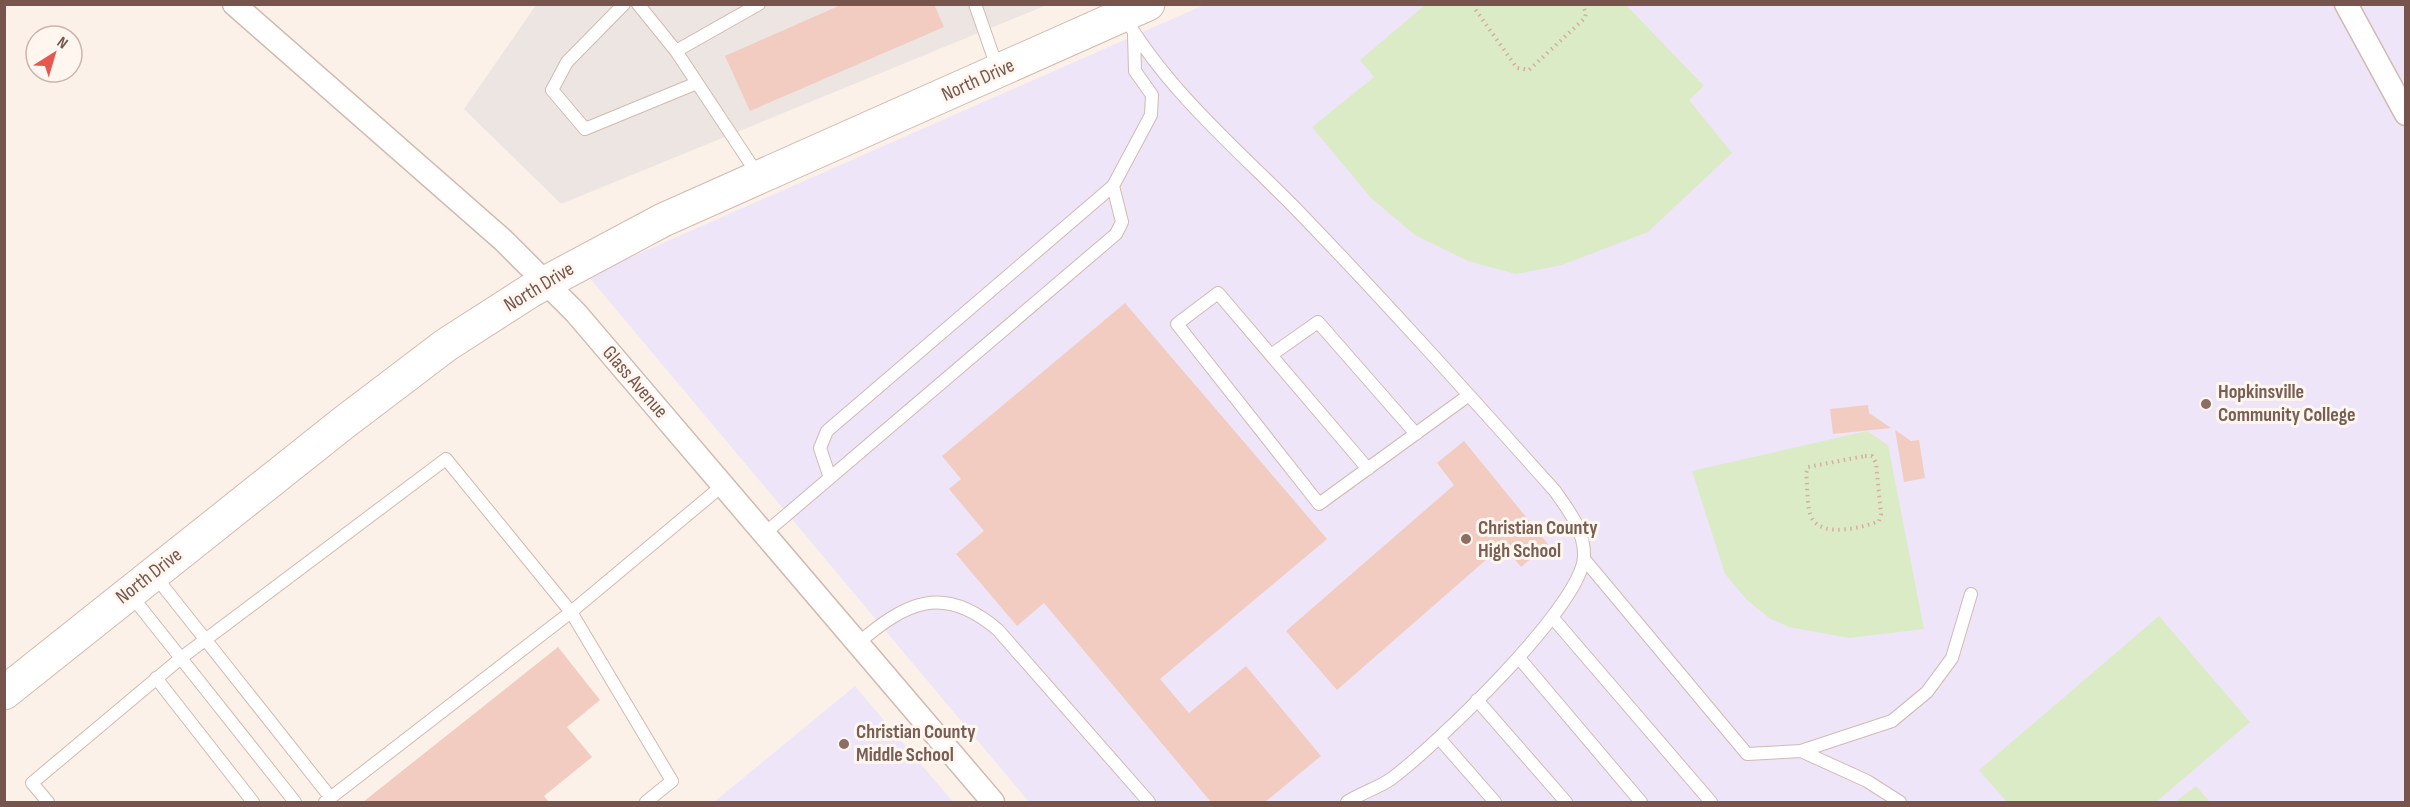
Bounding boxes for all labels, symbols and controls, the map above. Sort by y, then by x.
north arrow [24,24,84,84]
text: N [53,33,71,53]
street label: North Drive [938,53,1018,107]
street label: North Drive [500,257,578,317]
street label: Glass Avenue [597,341,673,423]
place label: Hopkinsville Community College [2218,380,2356,427]
marker: Hopkinsville Community College [2199,397,2213,411]
place label: Christian County High School [1478,516,1598,563]
marker: Christian County High School [1459,532,1473,546]
street label: North Drive [111,543,187,609]
place label: Christian County Middle School [856,720,976,767]
marker: Christian County Middle School [837,737,851,751]

